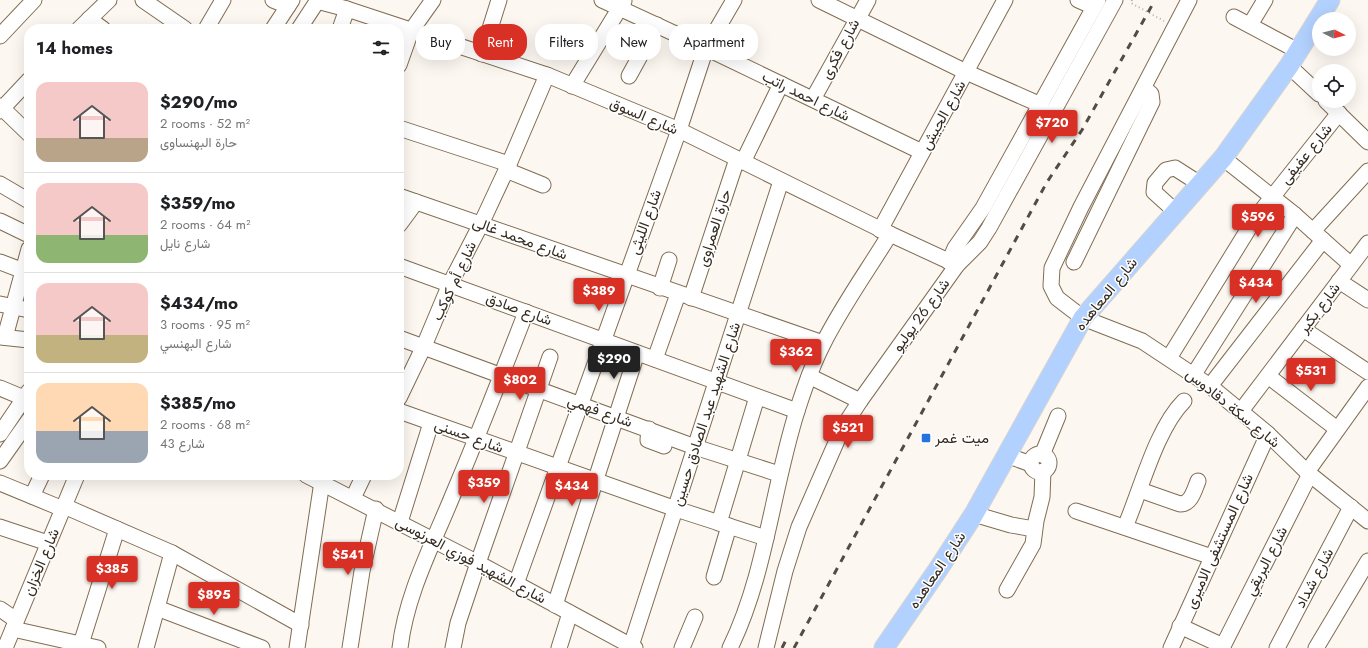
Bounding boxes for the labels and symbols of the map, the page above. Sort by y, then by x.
north arrow [1312,12,1356,56]
street label: شارع فكرى [815,15,865,83]
street label: شارع احمد راتب [758,65,854,127]
street label: شارع الجيش [915,76,971,154]
street label: شارع السوق [606,92,682,140]
pin: $720 [1028,110,1076,144]
street label: شارع عفيفى [1275,119,1337,189]
street label: شارع الليثى [623,186,667,258]
street label: حارة العمراوى [691,187,737,269]
pin: $596 [1234,204,1282,238]
street label: شارع محمد غالى [469,211,571,265]
street label: شارع أم كوكب [426,237,482,324]
street label: شارع المعاهده [1069,252,1143,335]
pin: $434 [1232,270,1280,304]
street label: شارع 26 يوليو [887,274,955,356]
pin: $389 [575,278,623,312]
street label: شارع بكير [1292,278,1345,339]
street label: شارع صادق [483,287,555,331]
street label: شارع الشهيد عبد الصادق حسين [666,319,746,509]
pin: $362 [772,339,820,373]
pin: $290 [590,346,638,380]
pin: $531 [1287,358,1335,392]
street label: شارع سكة دقادوس [1181,363,1285,453]
pin: $802 [496,367,544,401]
street label: شارع فهمي [564,389,636,435]
street label: شارع حسنى [431,413,507,459]
pin: $521 [824,415,872,449]
place label: ميت غمر [934,427,989,449]
marker: ميت غمر [920,432,932,444]
pin: $359 [460,470,508,504]
street label: شارع المستشفى الاميرى [1179,470,1259,612]
pin: $434 [548,473,596,507]
street label: شارع الشهيد فوزي العرنوسى [391,511,550,611]
street label: شارع البريقي [1239,522,1295,600]
street label: شارع الخزان [17,525,65,599]
street label: شارع المعاهده [903,527,971,613]
pin: $541 [324,542,372,576]
street label: شارع شداد [1289,544,1339,612]
pin: $385 [88,556,136,590]
pin: $895 [190,582,238,616]

